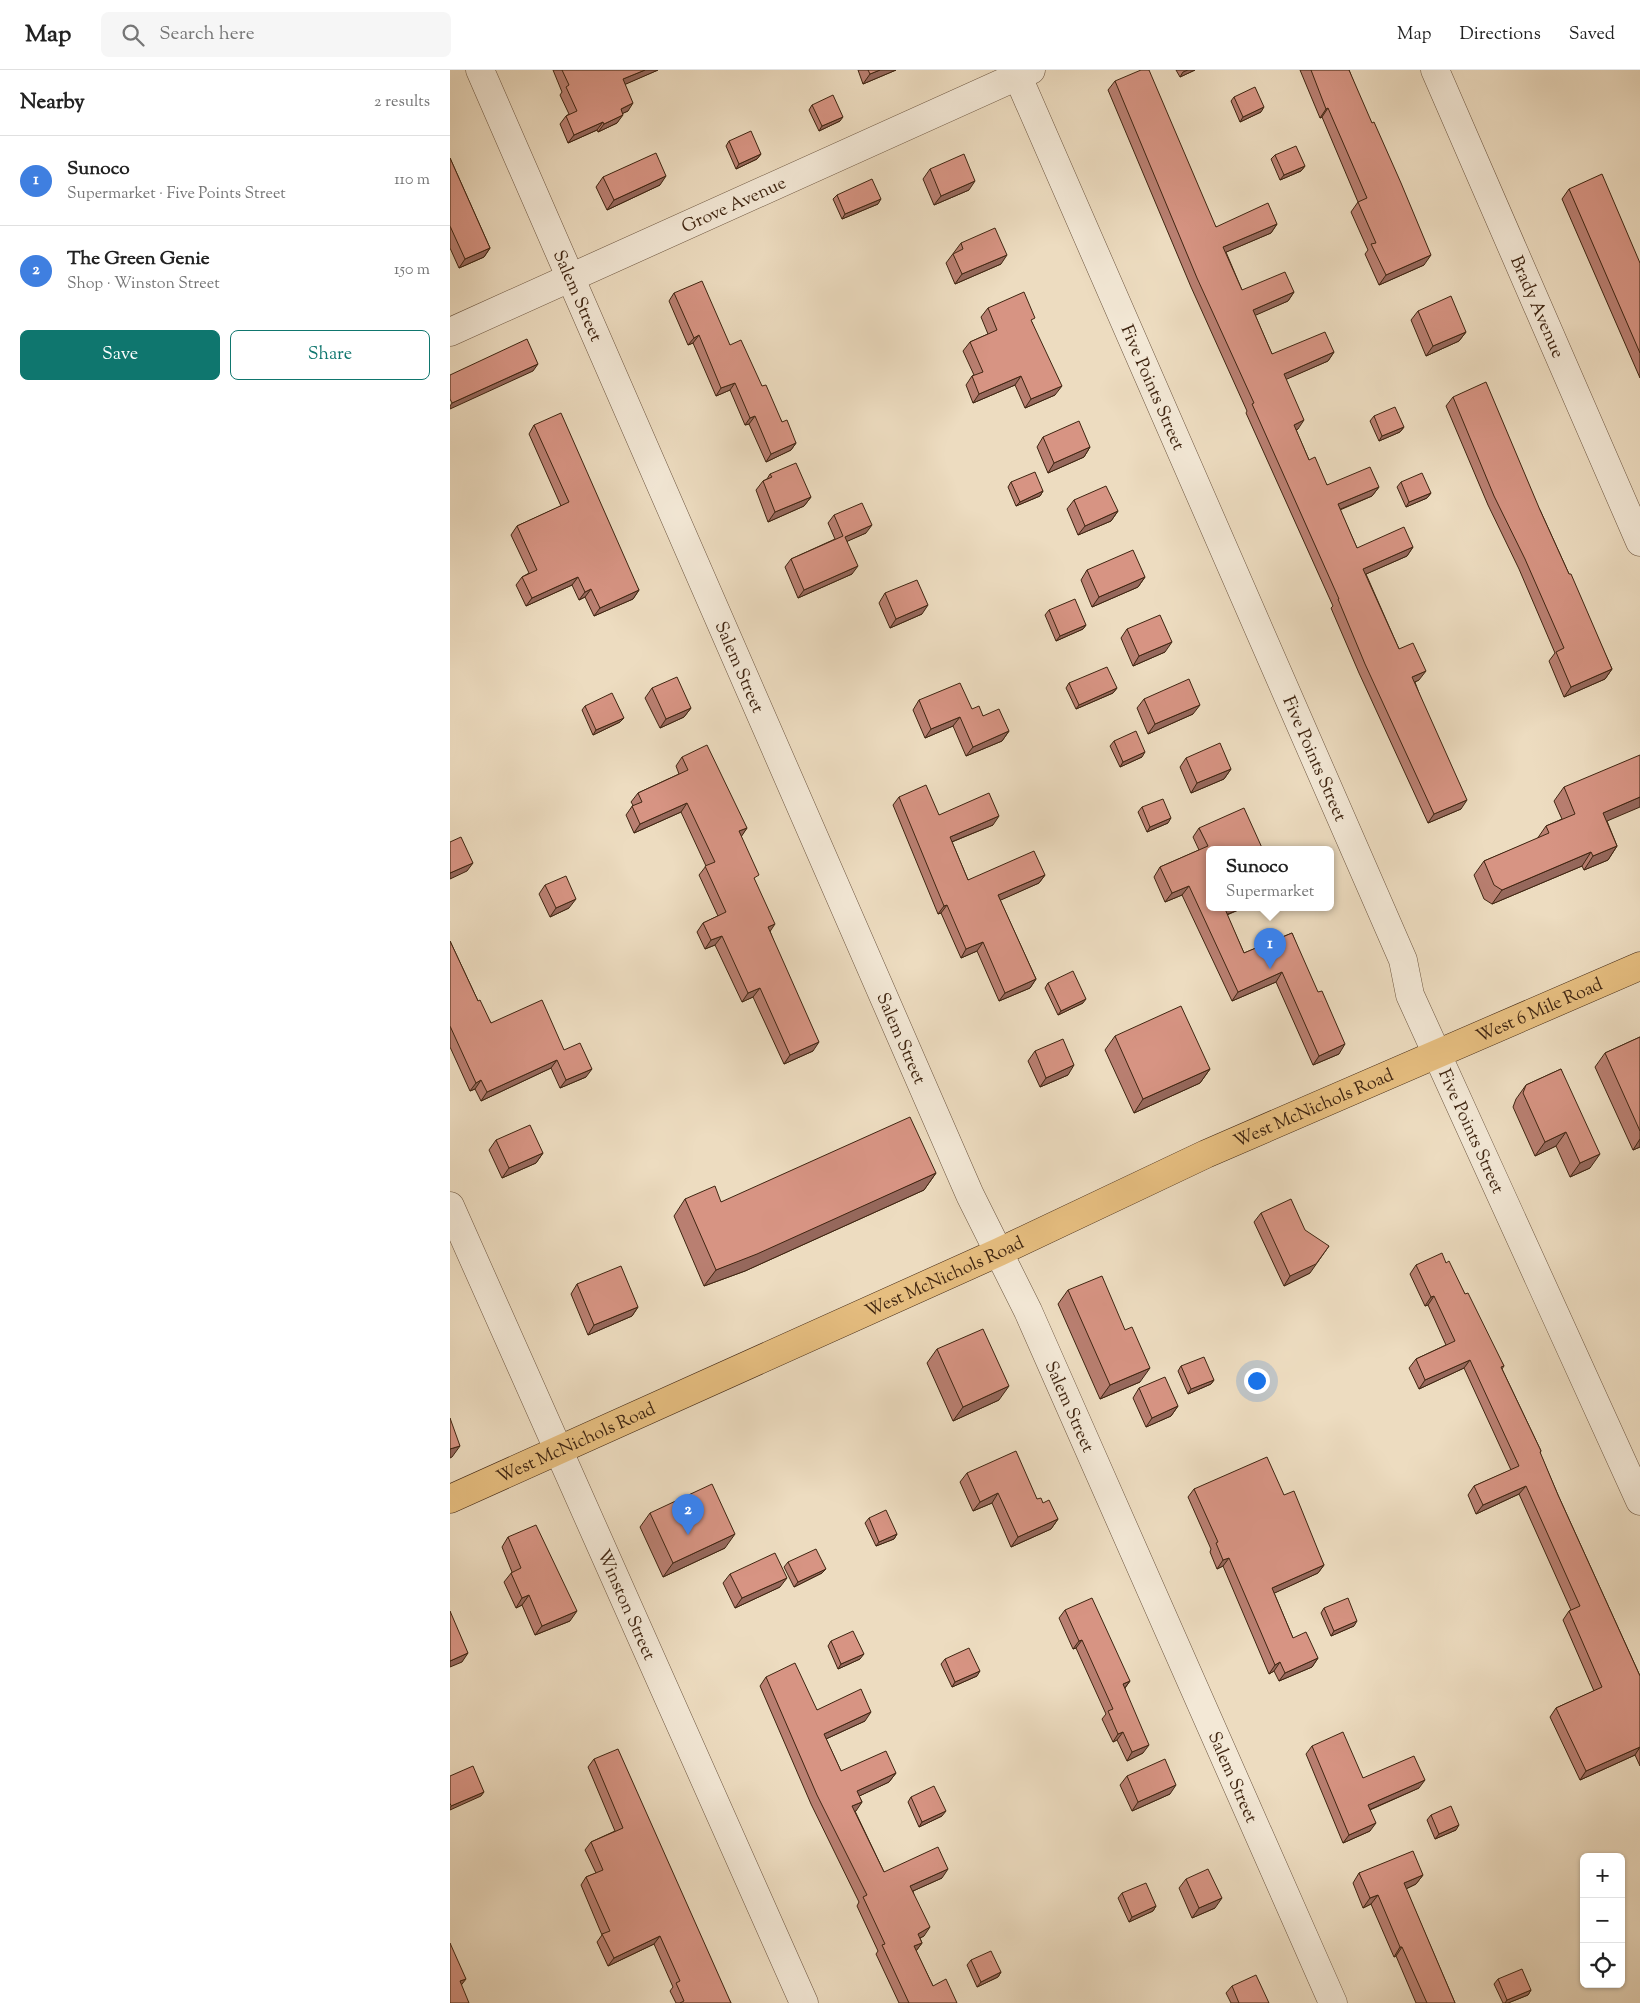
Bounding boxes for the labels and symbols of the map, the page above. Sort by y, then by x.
street label: Grove Avenue [678,171,791,241]
street label: Salem Street [545,246,608,346]
street label: Brady Avenue [1502,252,1570,363]
street label: Five Points Street [1113,321,1190,455]
street label: Salem Street [707,618,770,718]
street label: Five Points Street [1275,692,1352,826]
pin: 1 [1254,928,1286,969]
street label: West 6 Mile Road [1472,973,1607,1050]
street label: Salem Street [868,989,931,1089]
street label: West McNichols Road [1230,1063,1398,1155]
street label: Five Points Street [1430,1065,1510,1198]
street label: West McNichols Road [861,1231,1029,1326]
street label: Salem Street [1037,1357,1100,1457]
your location [1244,1368,1270,1394]
street label: West McNichols Road [493,1397,660,1491]
pin: 2 [672,1494,704,1535]
street label: Winston Street [589,1546,661,1665]
street label: Salem Street [1200,1728,1263,1828]

